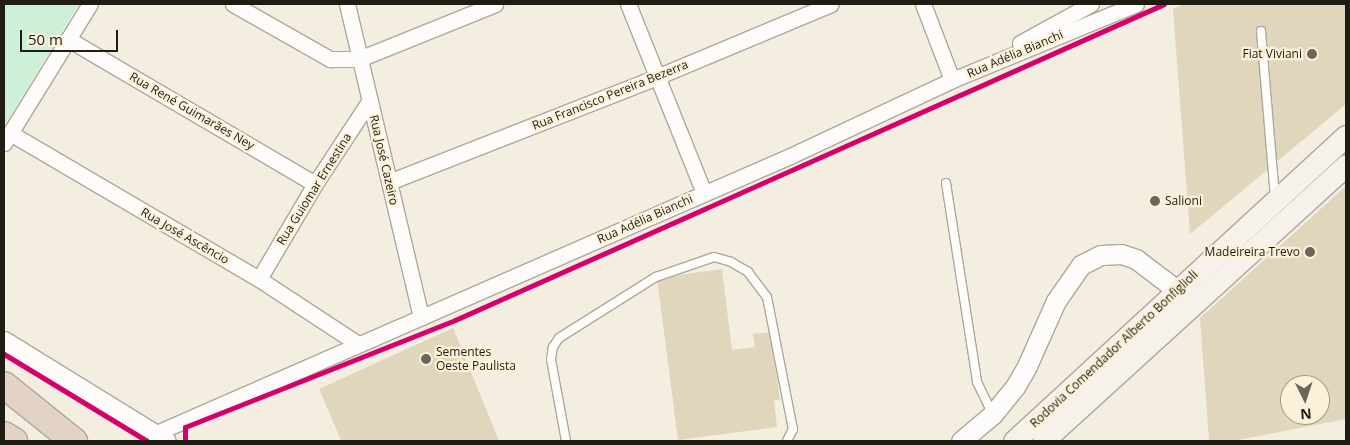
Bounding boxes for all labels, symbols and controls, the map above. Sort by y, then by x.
scale bar [22,20,120,52]
street label: Rua Adélia Bianchi [965,27,1065,81]
text: 50 m [28,29,63,49]
place label: Fiat Viviani [1242,47,1302,61]
marker: Fiat Viviani [1306,48,1318,60]
street label: Rua Francisco Pereira Bezerra [530,57,690,133]
street label: Rua René Guimarães Ney [127,69,257,153]
street label: Rua José Cazeiro [367,113,401,207]
street label: Rua Guiomar Ernestina [274,130,354,248]
street label: Rua Adélia Bianchi [595,191,695,247]
place label: Salioni [1165,194,1202,208]
marker: Salioni [1149,195,1161,207]
street label: Rua José Ascêncio [138,205,232,267]
place label: Madeireira Trevo [1205,245,1300,259]
marker: Madeireira Trevo [1304,246,1316,258]
street label: Rodovia Comendador Alberto Bonfiglioli [1027,267,1201,431]
place label: Sementes Oeste Paulista [436,345,516,373]
marker: Sementes Oeste Paulista [420,353,432,365]
north arrow [1280,375,1330,425]
text: N [1300,405,1312,424]

